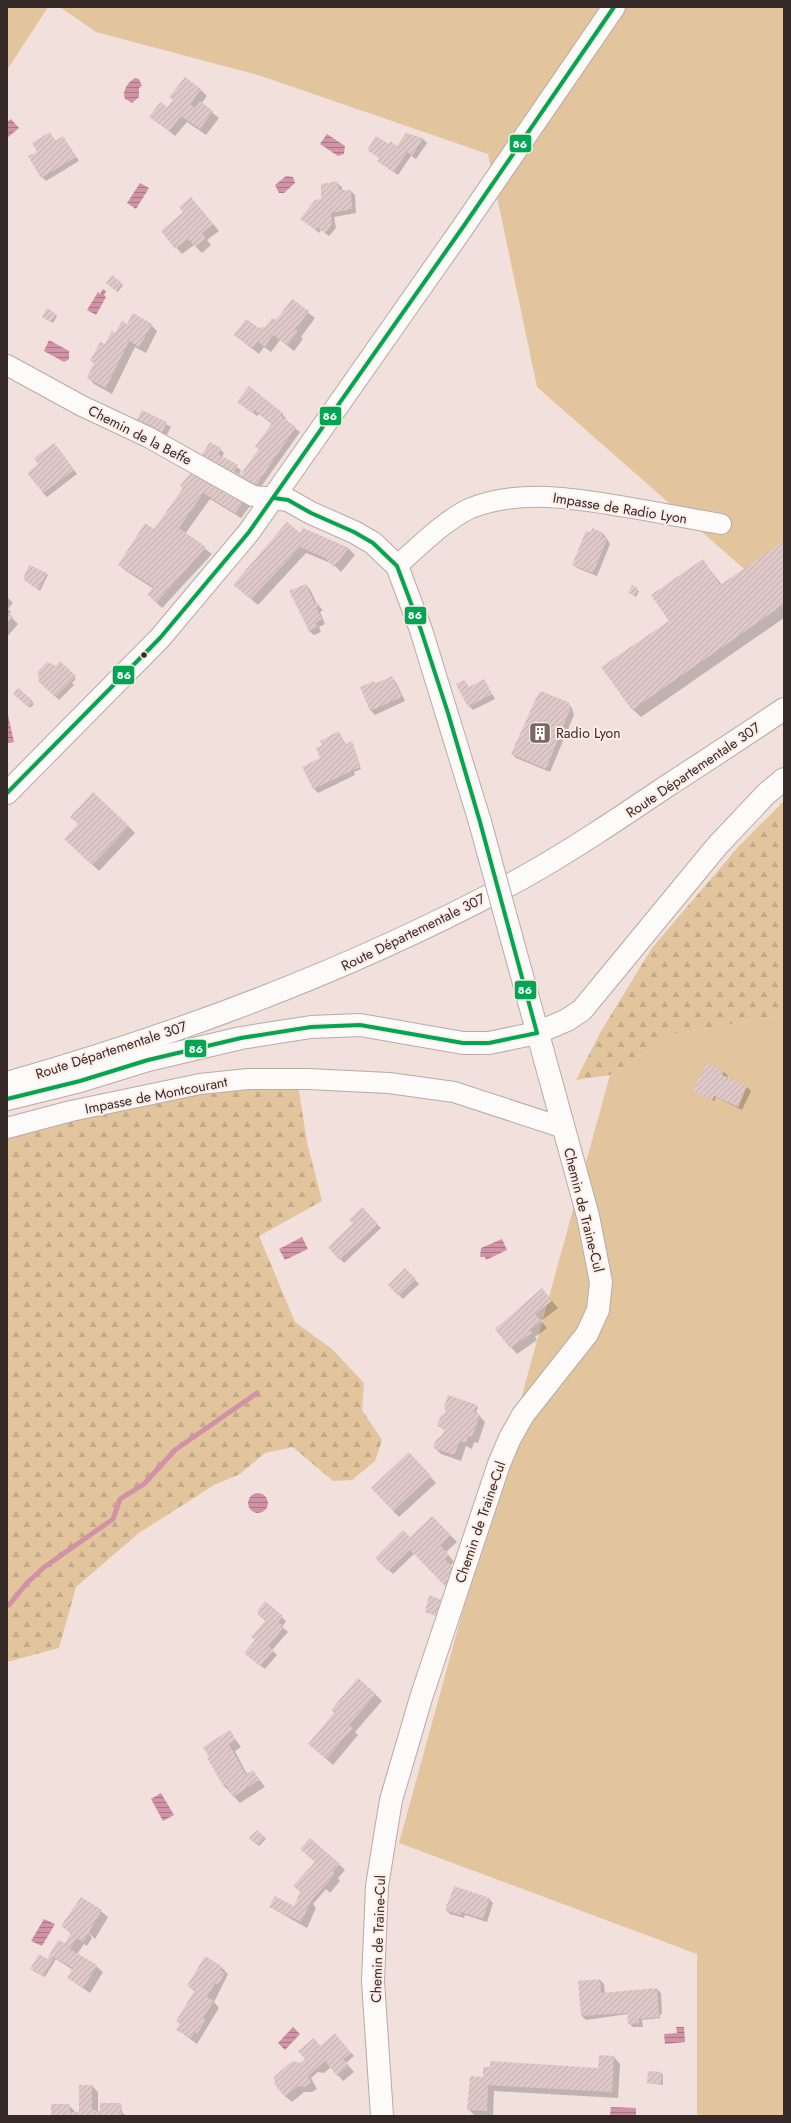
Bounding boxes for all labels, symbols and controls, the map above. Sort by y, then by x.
line badge: 86 [509,134,532,153]
text: 86 [513,136,527,152]
street label: Chemin de la Beffe [85,400,195,470]
line badge: 86 [319,406,342,426]
text: 86 [323,408,337,424]
street label: Impasse de Radio Lyon [551,488,689,528]
line badge: 86 [404,606,427,625]
text: 86 [408,607,422,623]
unlabelled marker [139,650,149,660]
line badge: 86 [112,665,135,685]
text: 86 [117,667,131,683]
street label: Route Départementale 307 [622,717,765,822]
building icon: Radio Lyon [527,720,553,746]
place label: Radio Lyon [556,723,621,743]
street label: Route Départementale 307 [338,888,489,976]
line badge: 86 [514,980,537,1000]
text: 86 [518,982,532,998]
street label: Route Départementale 307 [33,1016,190,1084]
line badge: 86 [184,1039,207,1058]
text: 86 [189,1041,203,1057]
street label: Impasse de Montcourant [83,1071,230,1119]
street label: Chemin de Traine-Cul [559,1146,609,1274]
street label: Chemin de Traine-Cul [450,1458,510,1586]
street label: Chemin de Traine-Cul [366,1875,390,2003]

